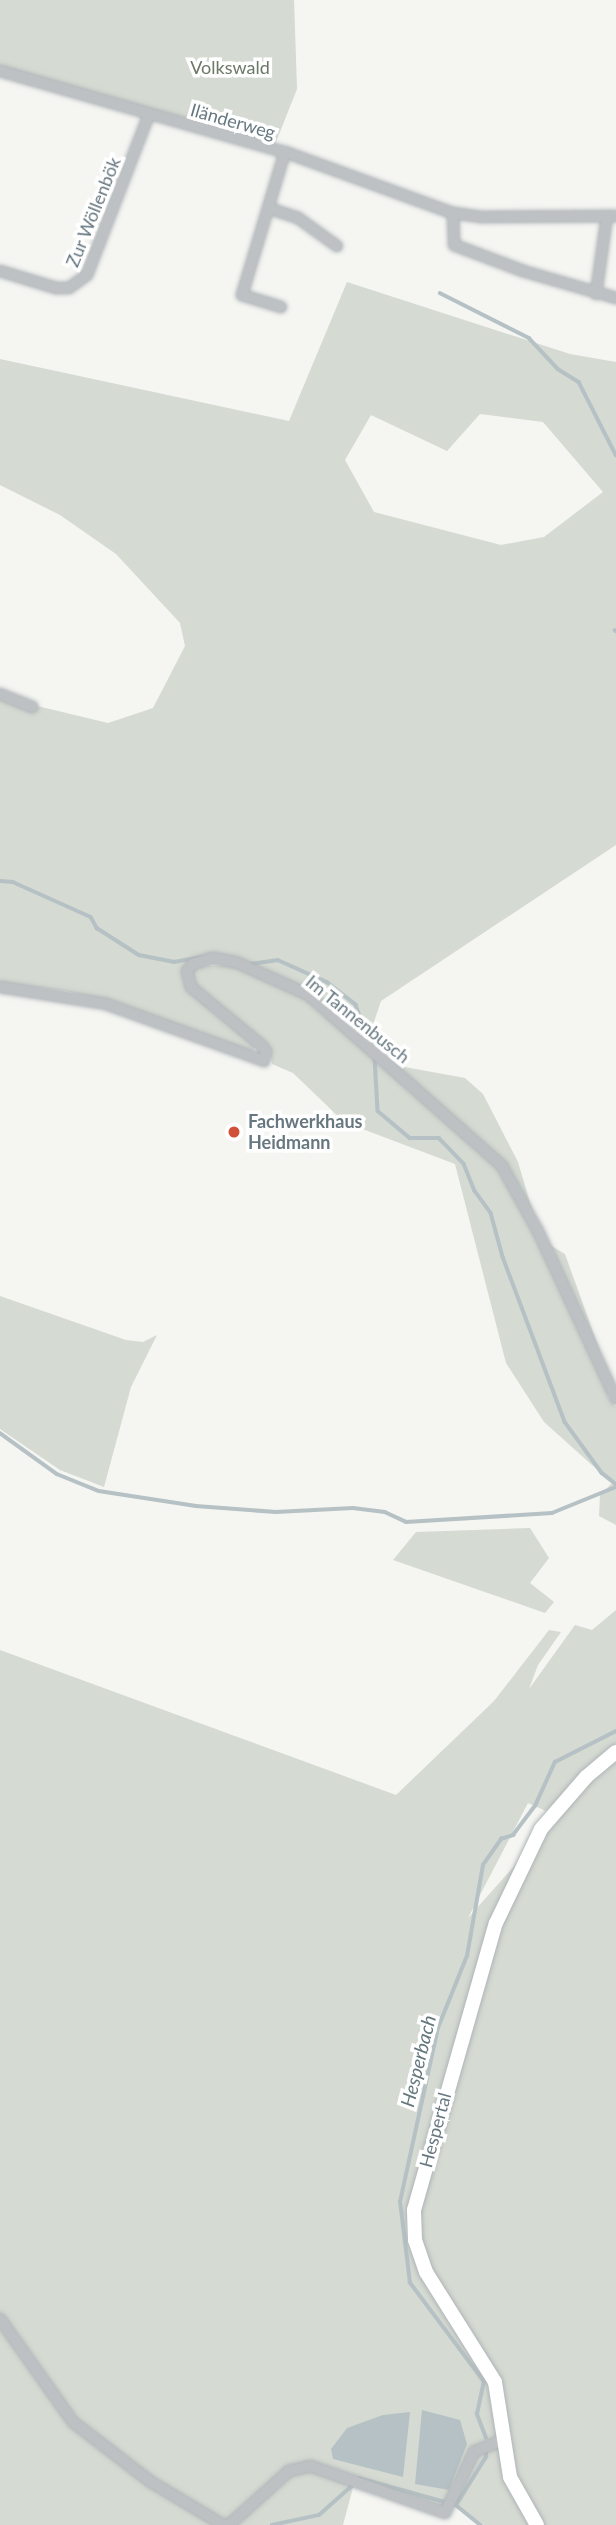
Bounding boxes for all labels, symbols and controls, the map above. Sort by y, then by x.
park label: Volkswald [190,56,270,78]
street label: Iländerweg [188,99,278,143]
street label: Zur Wöllenbök [61,154,125,270]
street label: Im Tannenbusch [301,970,415,1068]
place label: Fachwerkhaus Heidmann [248,1111,362,1154]
marker: Fachwerkhaus Heidmann [226,1124,242,1140]
water label: Hesperbach [396,2013,440,2109]
street label: Hespertal [415,2090,455,2170]

